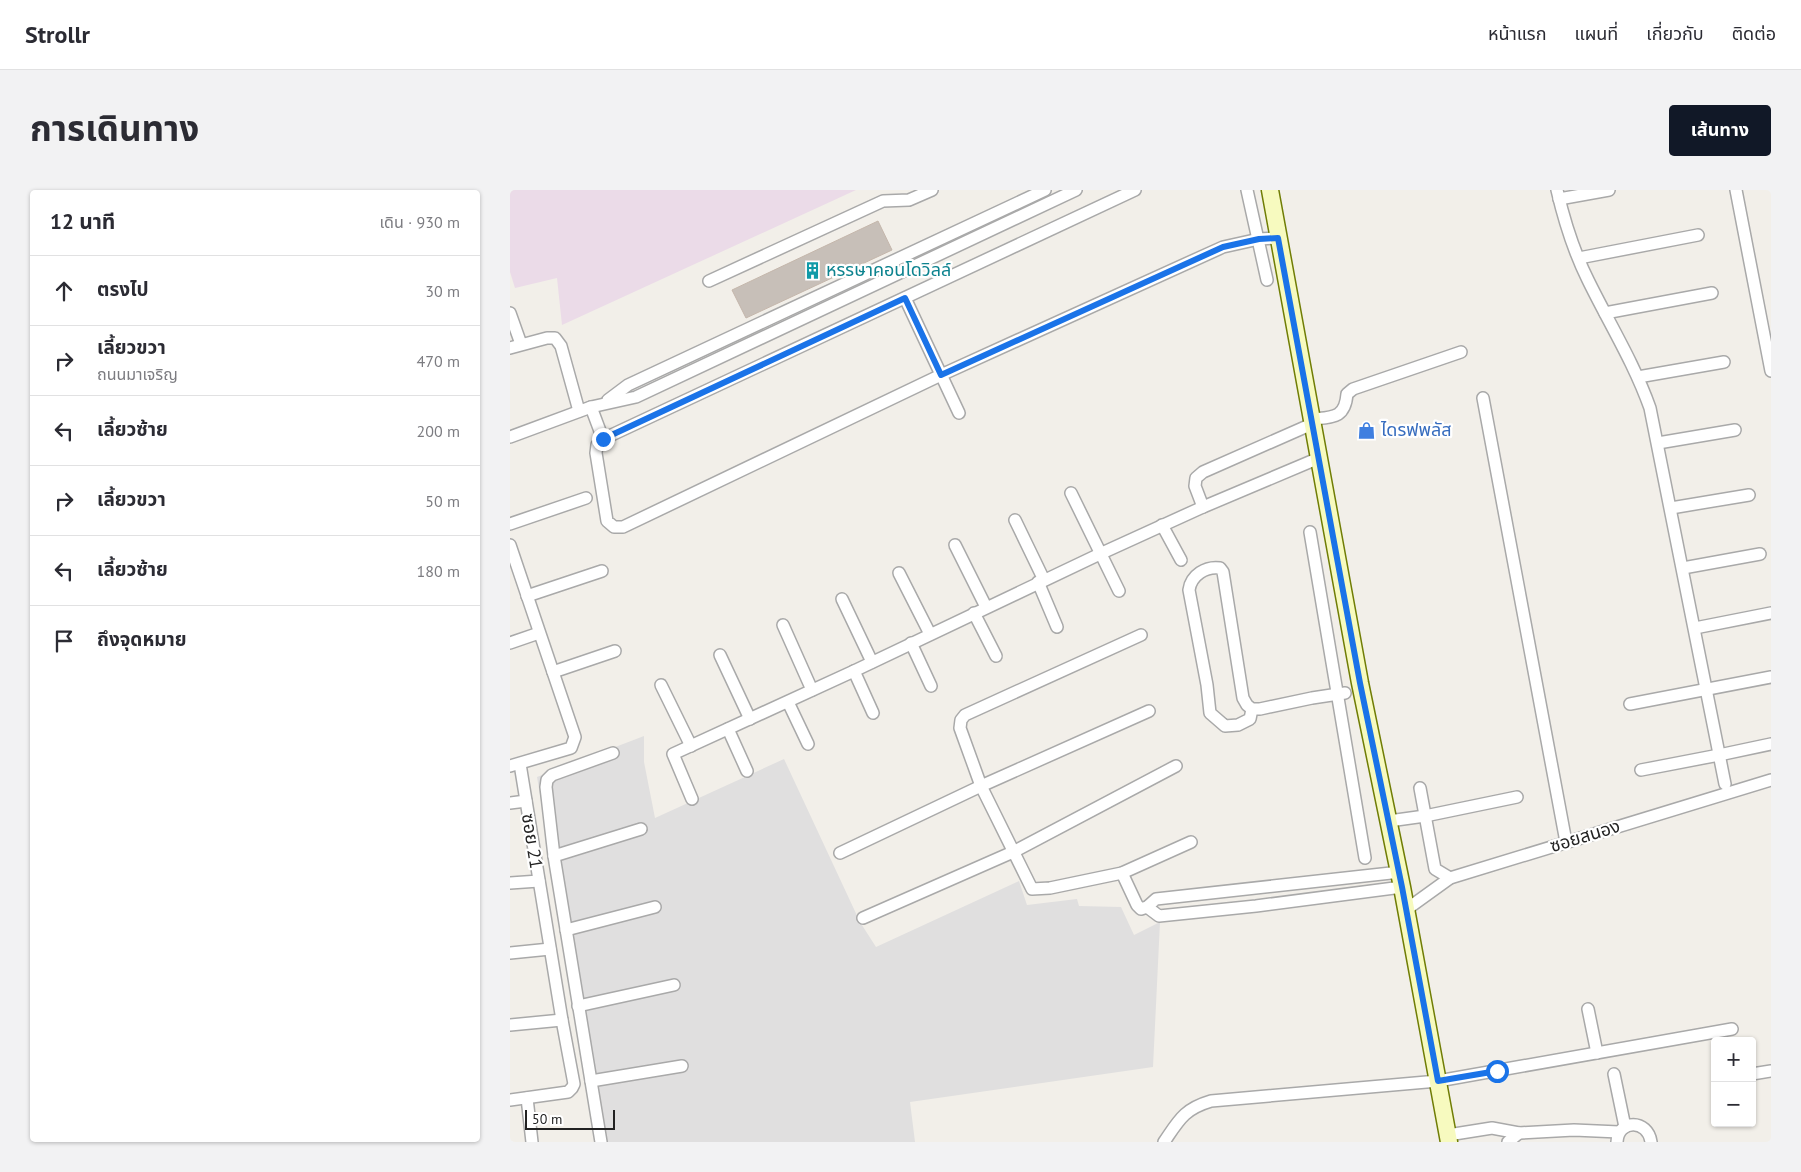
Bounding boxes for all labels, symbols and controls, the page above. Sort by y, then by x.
text: Strollr [25,19,90,50]
text: หน้าแรก [1488,22,1546,45]
text: แผนที่ [1574,22,1618,45]
text: เกี่ยวกับ [1646,22,1704,45]
text: ติดต่อ [1732,22,1776,45]
text: การเดินทาง [30,105,199,151]
button: เส้นทาง [1669,105,1771,156]
text: 12 นาที [50,208,115,235]
text: เดิน · 930 m [380,212,460,232]
place label: หรรษาคอนโดวิลล์ [826,258,951,281]
building icon: หรรษาคอนโดวิลล์ [802,260,822,280]
icon: ahead [50,277,78,305]
text: ตรงไป [97,277,149,301]
text: 30 m [425,281,460,301]
text: เลี้ยวขวา [97,335,166,359]
icon: right [50,347,78,375]
text: 470 m [417,351,460,371]
text: ถนนมาเจริญ [97,364,178,384]
icon: left [50,417,78,445]
text: เลี้ยวซ้าย [97,417,168,441]
place label: ไดรฟพลัส [1380,418,1452,441]
shop icon: ไดรฟพลัส [1357,420,1377,440]
text: 200 m [417,421,460,441]
route end [592,428,615,451]
icon: right [50,487,78,515]
text: เลี้ยวขวา [97,487,166,511]
text: 50 m [425,491,460,511]
icon: left [50,557,78,585]
text: เลี้ยวซ้าย [97,557,168,581]
text: 180 m [417,561,460,581]
icon: arrive [50,627,78,655]
text: ถึงจุดหมาย [97,627,187,651]
street label: ซอย 21 [517,812,548,870]
street label: ซอยสนอง [1547,814,1623,857]
map controls [1711,1037,1756,1127]
button: + [1711,1037,1756,1082]
route start [1486,1060,1509,1083]
button: − [1711,1082,1756,1127]
scale bar [525,1107,615,1130]
text: 50 m [532,1110,562,1128]

